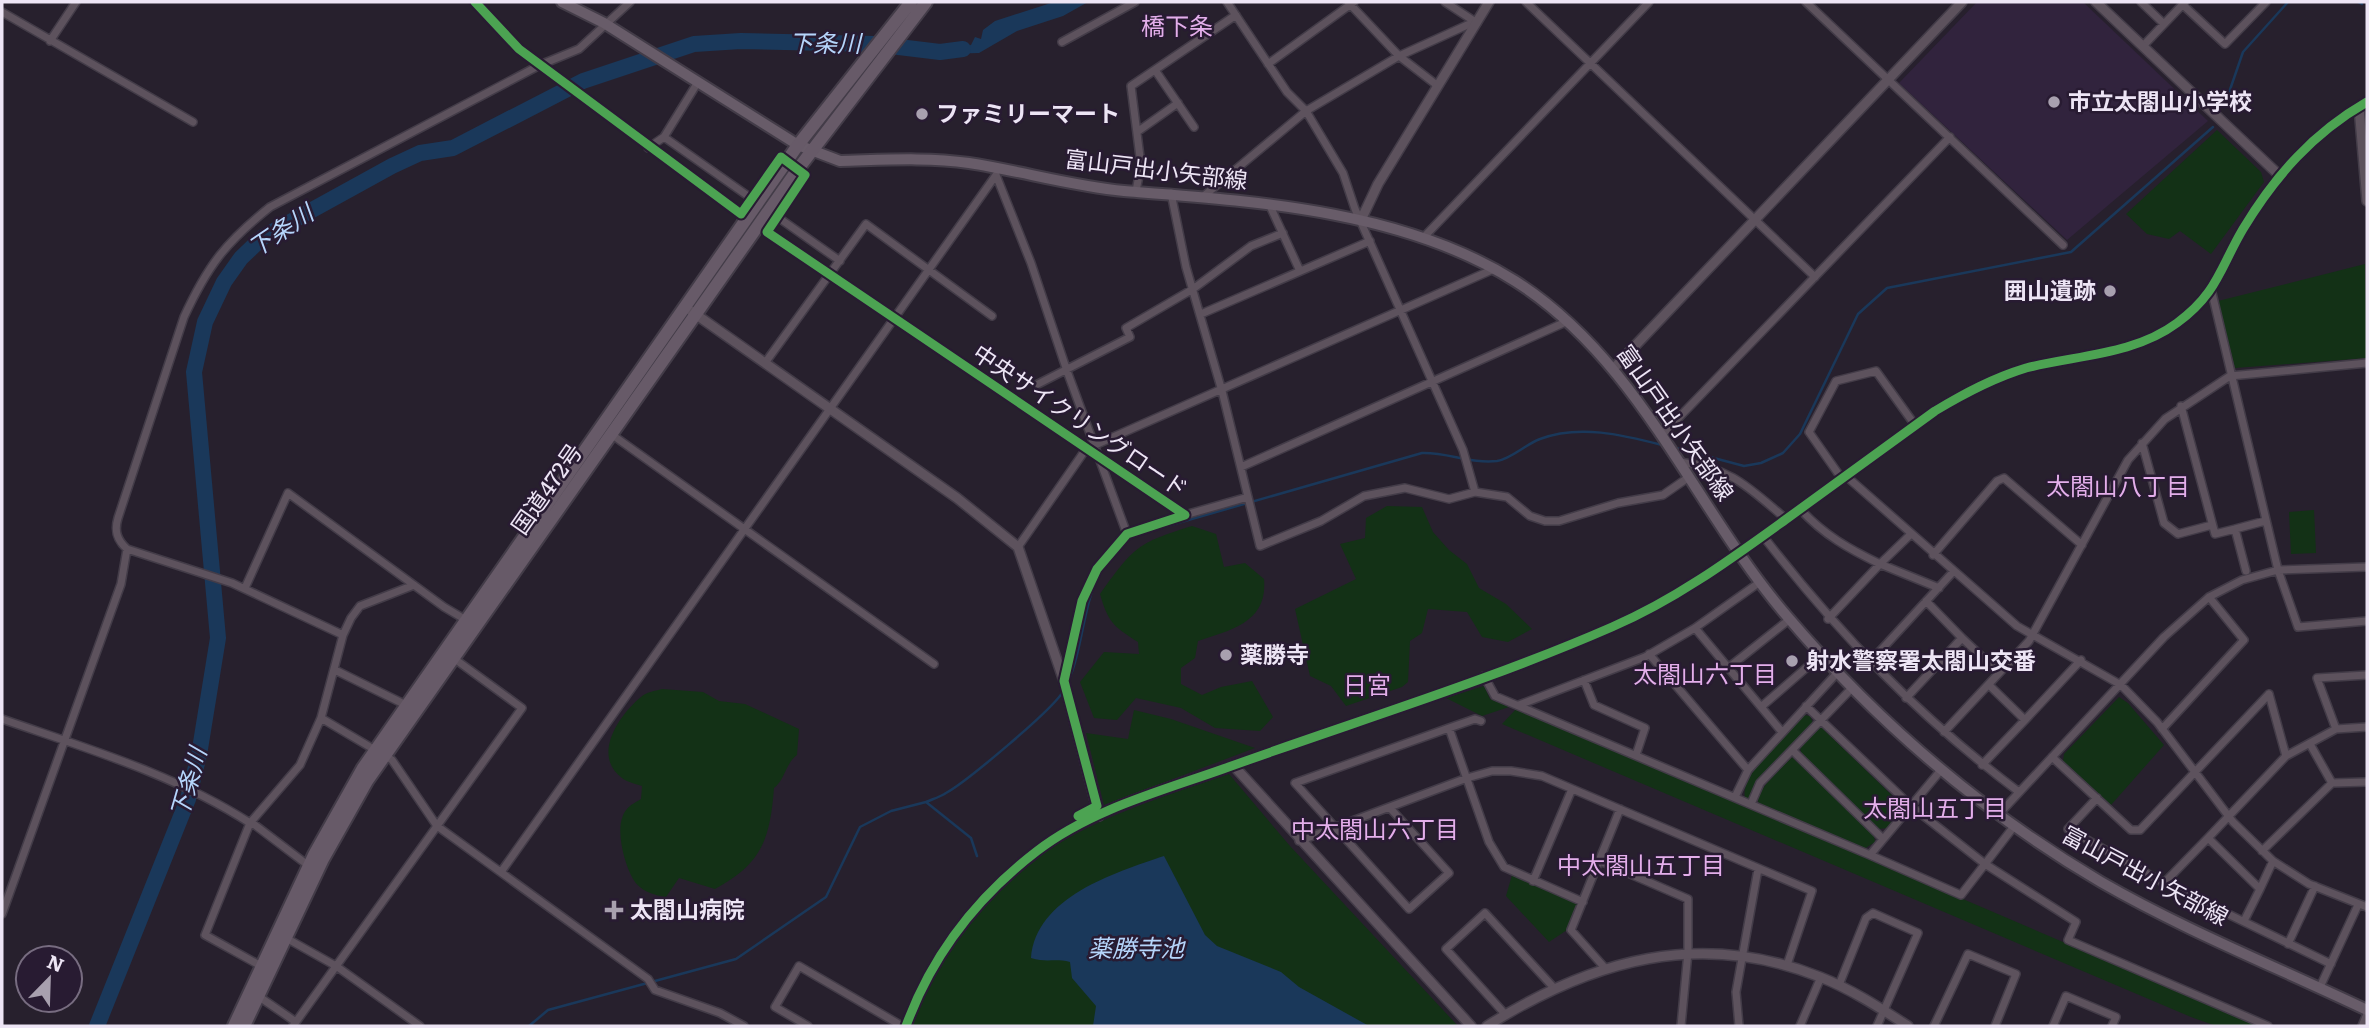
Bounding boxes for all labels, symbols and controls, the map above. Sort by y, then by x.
district label: 橋下条 [1141,7,1213,42]
water label: 下条川 [789,24,864,59]
place label: 市立太閤山小学校 [2068,83,2252,117]
marker: 市立太閤山小学校 [2046,94,2062,110]
place label: ファミリーマート [936,95,1120,129]
marker: ファミリーマート [914,106,930,122]
street label: 富山戸出小矢部線 [1063,140,1250,196]
water label: 下条川 [240,193,322,264]
place label: 囲山遺跡 [2004,272,2096,306]
marker: 囲山遺跡 [2102,283,2118,299]
street label: 中央サイクリングロード [967,335,1195,504]
street label: 富山戸出小矢部線 [1610,337,1743,507]
street label: 国道472号 [502,435,589,540]
district label: 太閤山八丁目 [2046,467,2190,502]
place label: 薬勝寺 [1240,636,1309,670]
place label: 射水警察署太閤山交番 [1806,642,2036,676]
marker: 薬勝寺 [1218,647,1234,663]
marker: 射水警察署太閤山交番 [1784,653,1800,669]
district label: 太閤山六丁目 [1633,655,1777,690]
district label: 日宮 [1343,666,1391,701]
water label: 下条川 [160,740,214,822]
district label: 太閤山五丁目 [1863,789,2007,824]
district label: 中太閤山六丁目 [1291,810,1459,845]
street label: 富山戸出小矢部線 [2057,816,2235,932]
district label: 中太閤山五丁目 [1557,846,1725,881]
place label: 太閤山病院 [630,891,745,925]
marker: 太閤山病院 [604,900,624,920]
water label: 薬勝寺池 [1088,929,1186,964]
north arrow [14,944,84,1014]
text: N [43,946,69,978]

